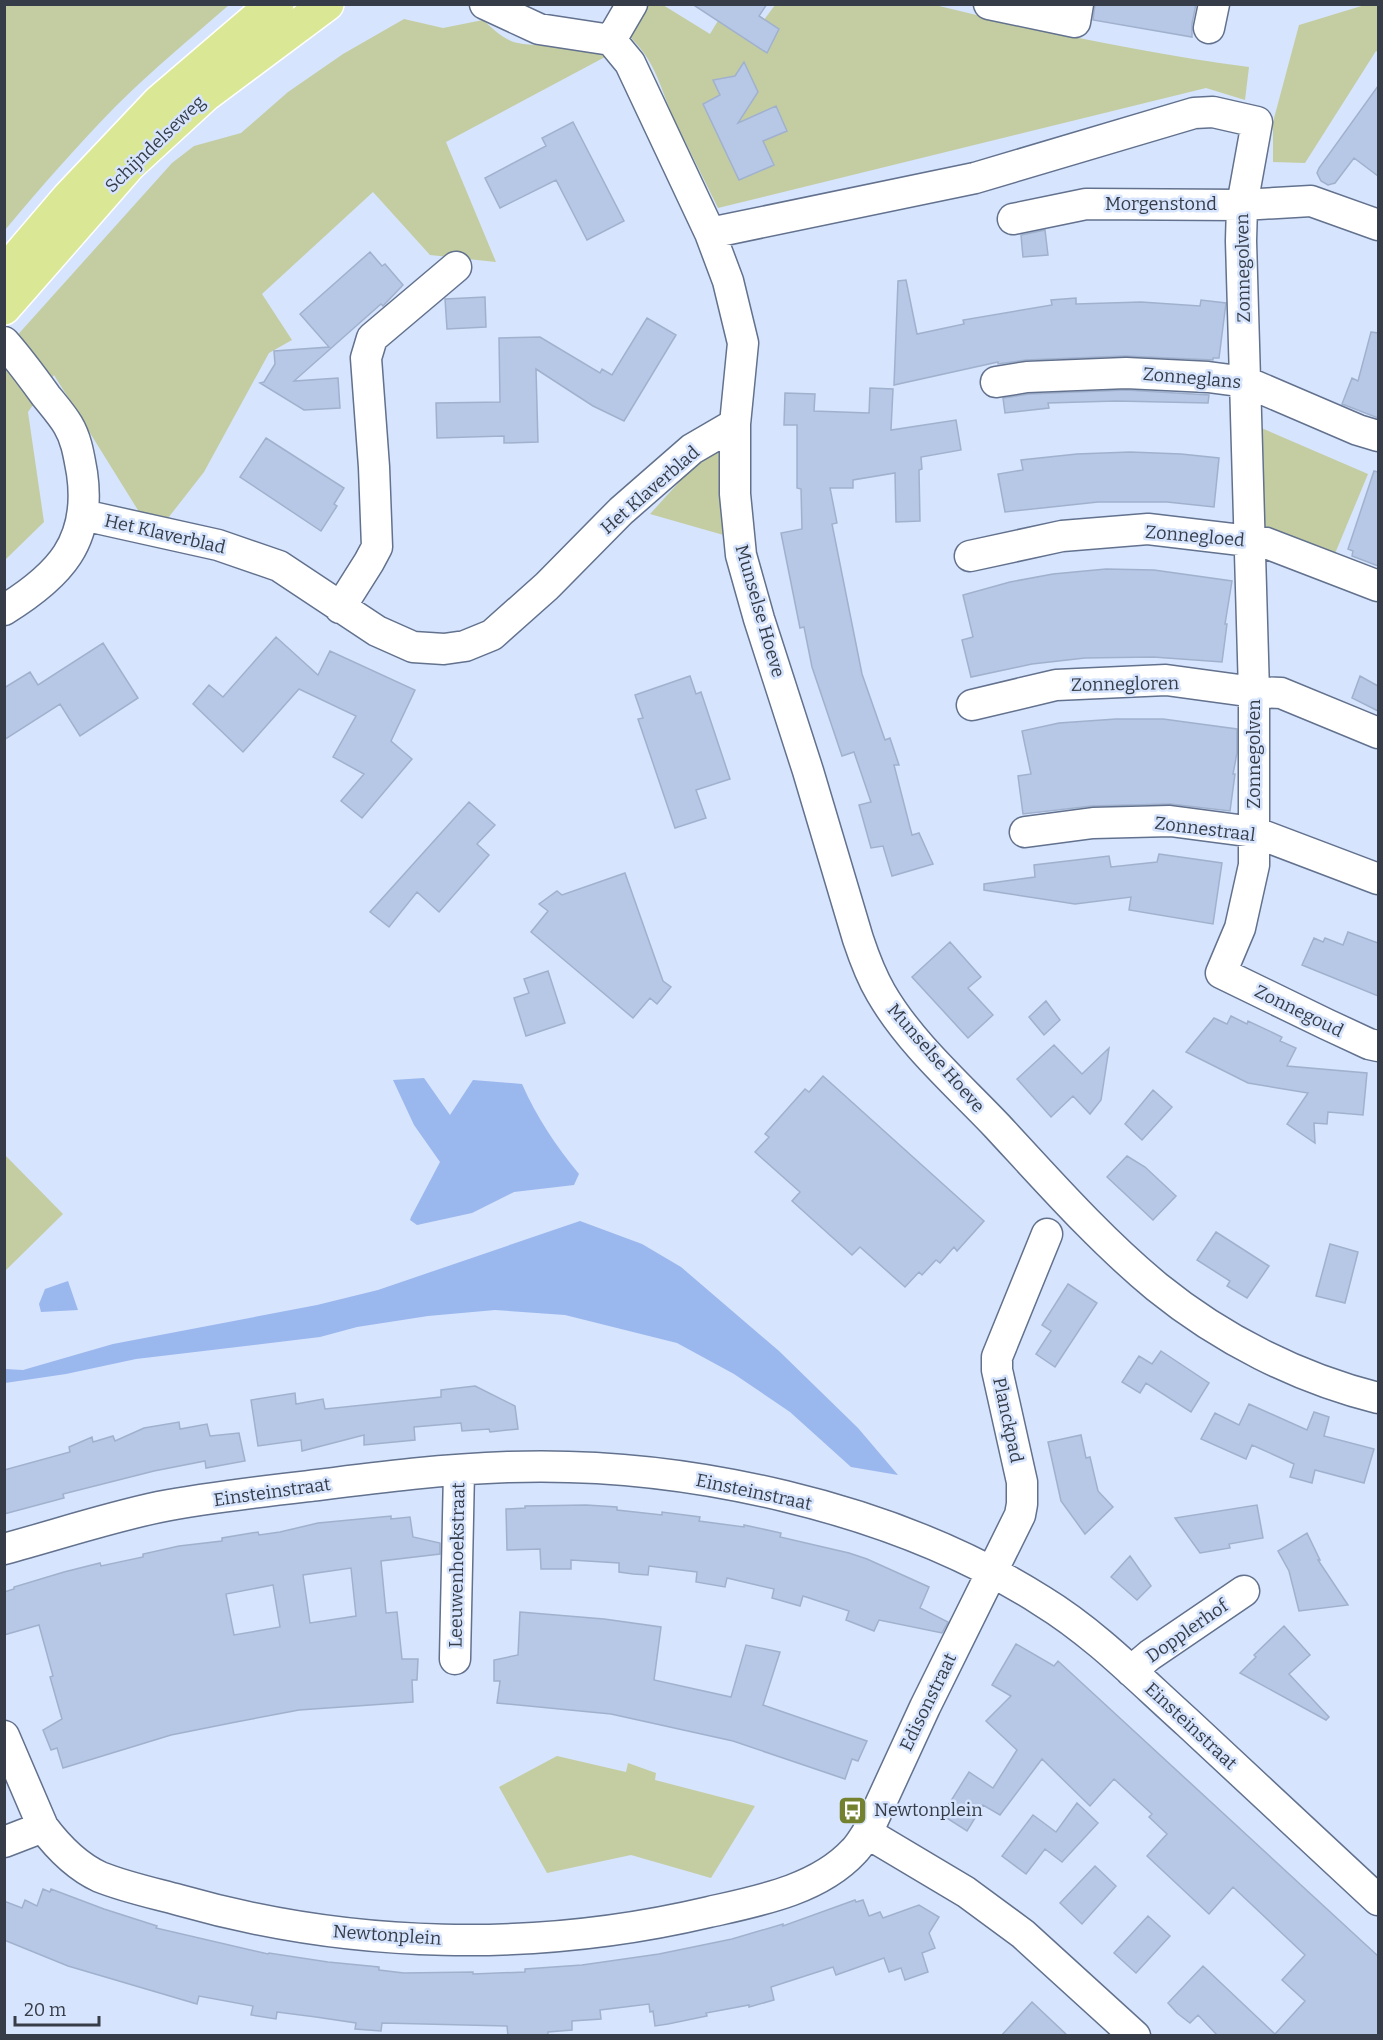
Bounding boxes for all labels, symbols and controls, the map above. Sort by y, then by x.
street label: Schijndelseweg [101,91,209,197]
street label: Morgenstond [1105,193,1217,215]
street label: Zonnegolven [1231,213,1255,323]
street label: Zonneglans [1142,363,1242,393]
street label: Het Klaverblad [596,441,704,539]
street label: Het Klaverblad [102,509,228,559]
street label: Zonnegloed [1144,521,1246,551]
street label: Munselse Hoeve [731,542,789,680]
street label: Zonnegloren [1071,672,1180,696]
street label: Zonnegolven [1243,699,1265,809]
street label: Zonnestraal [1153,812,1257,846]
street label: Zonnegoud [1251,980,1347,1042]
street label: Munselse Hoeve [883,999,989,1117]
street label: Planckpad [988,1375,1028,1465]
street label: Einsteinstraat [694,1469,814,1515]
street label: Einsteinstraat [212,1473,332,1511]
street label: Leeuwenhoekstraat [445,1482,469,1648]
street label: Dopplerhof [1142,1594,1234,1667]
street label: Edisonstraat [895,1649,961,1754]
street label: Einsteinstraat [1140,1678,1242,1775]
bus stop icon: Newtonplein [837,1794,869,1826]
place label: Newtonplein [874,1799,983,1821]
street label: Newtonplein [332,1920,443,1950]
scale bar [15,1989,99,2027]
text: 20 m [24,1999,66,2021]

